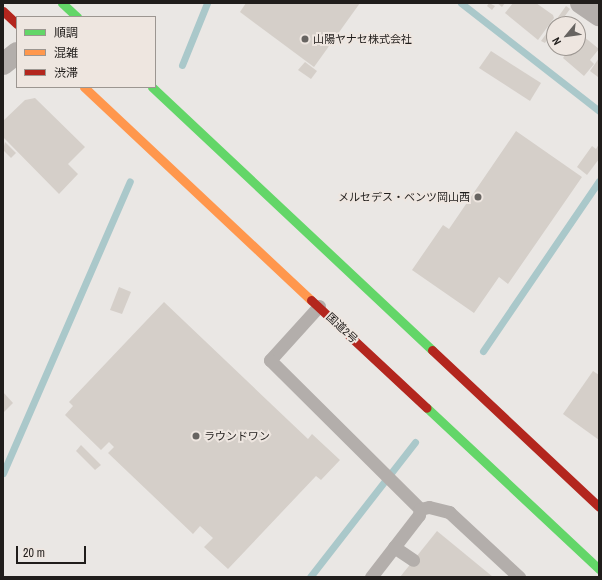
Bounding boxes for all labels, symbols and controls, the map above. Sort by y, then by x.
legend [16,16,156,88]
north arrow [546,16,586,56]
text: 順調 [54,25,78,41]
place label: 山陽ヤナセ株式会社 [313,32,412,46]
marker: 山陽ヤナセ株式会社 [300,34,310,44]
text: N [549,35,564,48]
text: 混雑 [54,45,78,61]
text: 渋滞 [54,65,78,81]
place label: メルセデス・ベンツ岡山西 [338,190,470,204]
marker: メルセデス・ベンツ岡山西 [473,192,483,202]
street label: 国道2号 [324,310,360,346]
place label: ラウンドワン [204,429,270,443]
marker: ラウンドワン [191,431,201,441]
scale bar [18,538,88,564]
text: 20 m [23,545,45,561]

